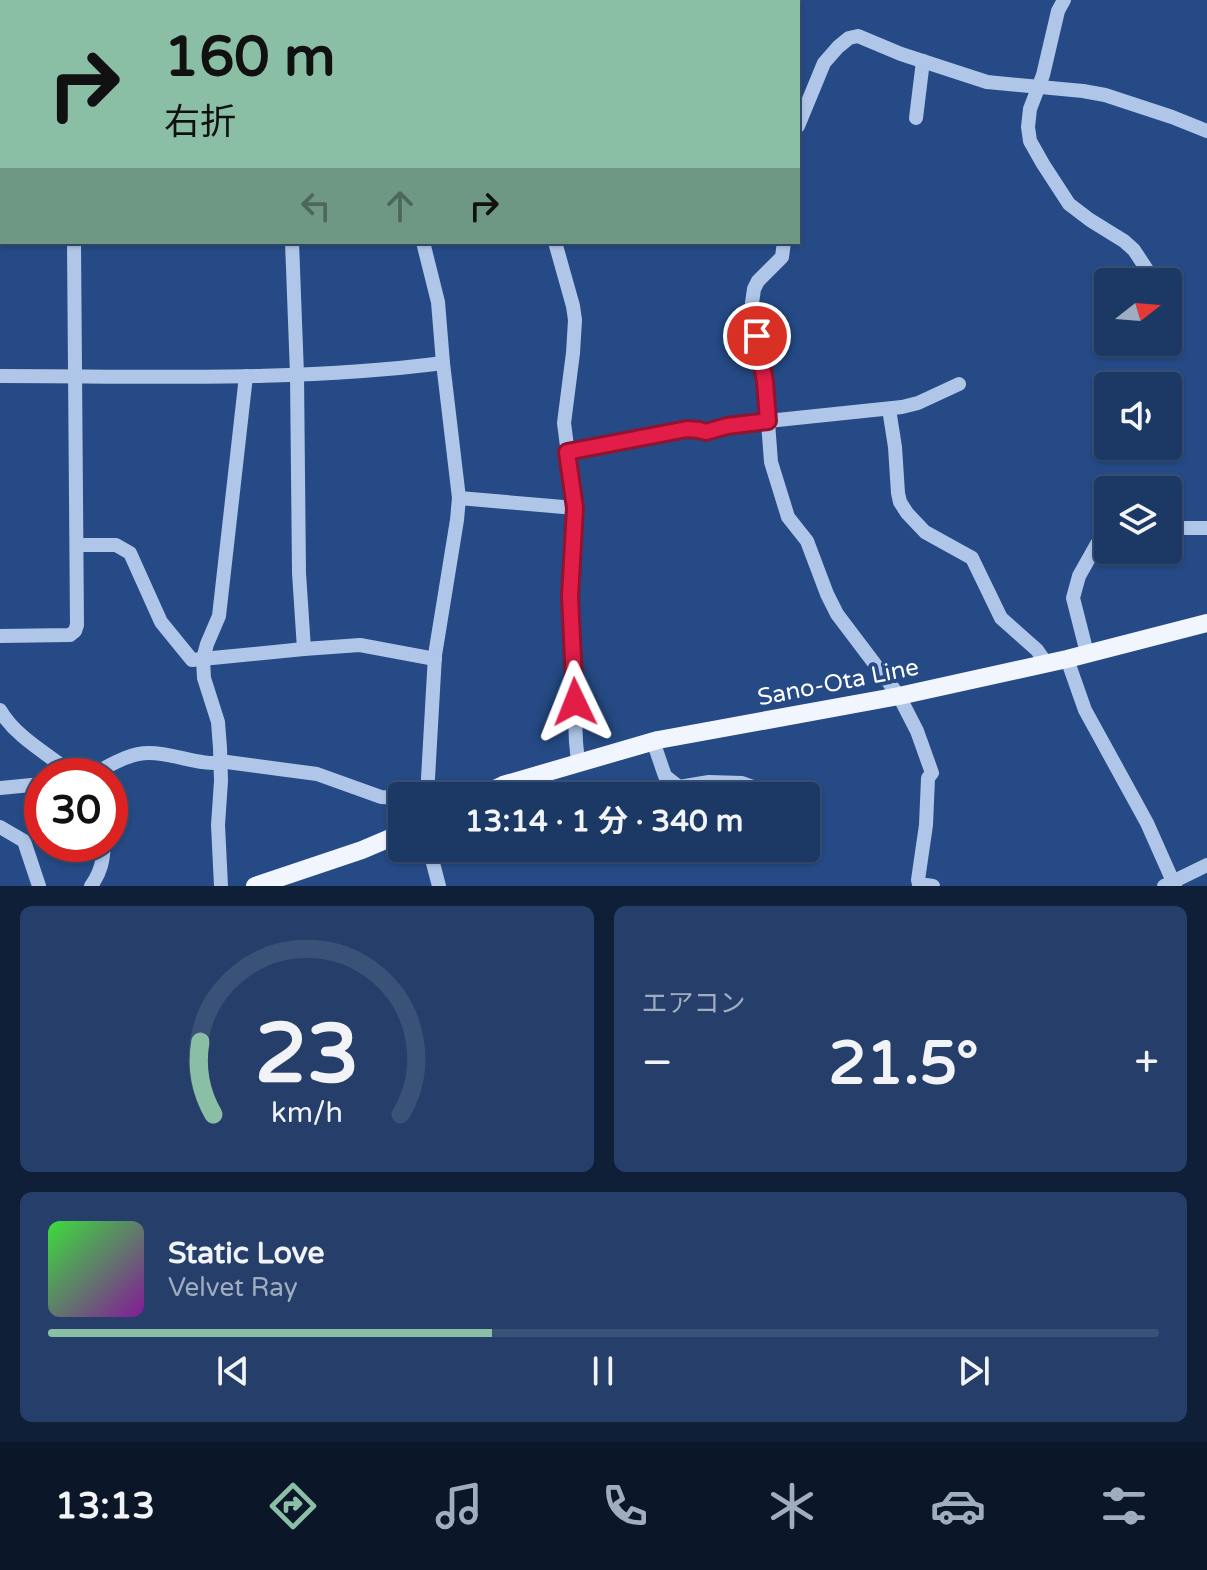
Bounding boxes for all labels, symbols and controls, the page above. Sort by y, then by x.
text: 160 m [164,24,335,91]
icon: right [32,32,136,136]
text: 右折 [164,101,236,144]
icon: left [294,184,338,228]
icon: ahead [378,184,422,228]
icon: right [462,184,506,228]
north arrow [1094,268,1182,356]
map controls [1094,268,1182,564]
pin [723,302,791,370]
icon: arrive [735,314,779,358]
button: sound [1094,372,1182,460]
button: layers [1094,476,1182,564]
street label: Sano-Ota Line [755,653,921,712]
position arrow [533,660,617,744]
speed limit sign: 30 [24,758,128,862]
text: 13:14 · 1 分 · 340 m [465,803,743,840]
text: エアコン [642,988,746,1019]
text: 23 [255,1005,359,1105]
text: 21.5° [828,1028,979,1100]
text: − [642,1037,673,1090]
text: + [1134,1037,1159,1090]
text: km/h [271,1096,343,1130]
text: Static Love [168,1235,324,1272]
text: Velvet Ray [168,1272,298,1303]
icon: previous [211,1349,255,1393]
icon: pause [581,1349,625,1393]
icon: next [952,1349,996,1393]
icon: directions [265,1478,321,1534]
icon: music [431,1478,487,1534]
icon: phone [597,1478,653,1534]
icon: climate [764,1478,820,1534]
icon: car [930,1478,986,1534]
icon: filters [1096,1478,1152,1534]
text: 13:13 [55,1485,155,1528]

